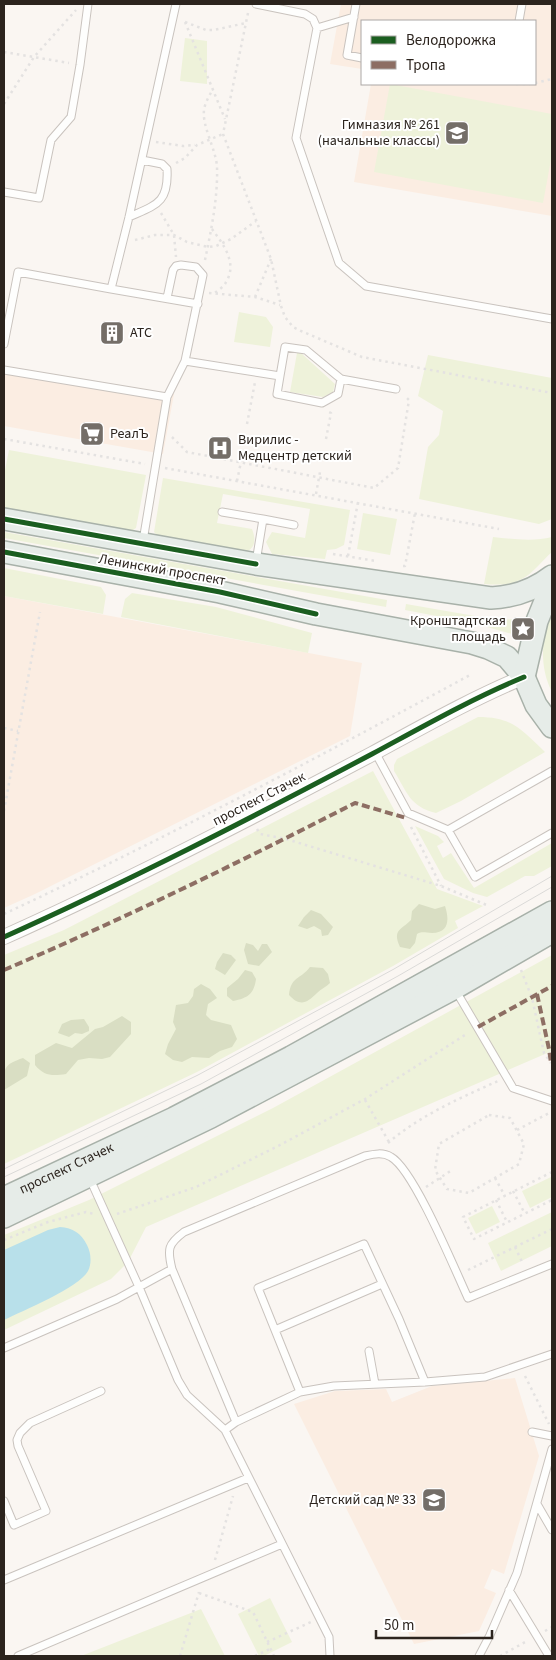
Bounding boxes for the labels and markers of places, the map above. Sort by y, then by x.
place label: Гимназия № 261 (начальные классы) [318,115,440,151]
school or university icon: Гимназия № 261 (начальные классы) [444,120,470,146]
building icon: АТС [99,320,125,346]
place label: АТС [130,323,152,343]
supermarket icon: РеалЪ [79,421,105,447]
place label: РеалЪ [110,424,149,444]
place label: Вирилис - Медцентр детский [238,430,352,466]
hospital icon: Вирилис - Медцентр детский [207,435,233,461]
place label: Кронштадтская площадь [410,611,506,647]
place icon: Кронштадтская площадь [510,616,536,642]
school or university icon: Детский сад № 33 [421,1487,447,1513]
place label: Детский сад № 33 [309,1490,416,1510]

